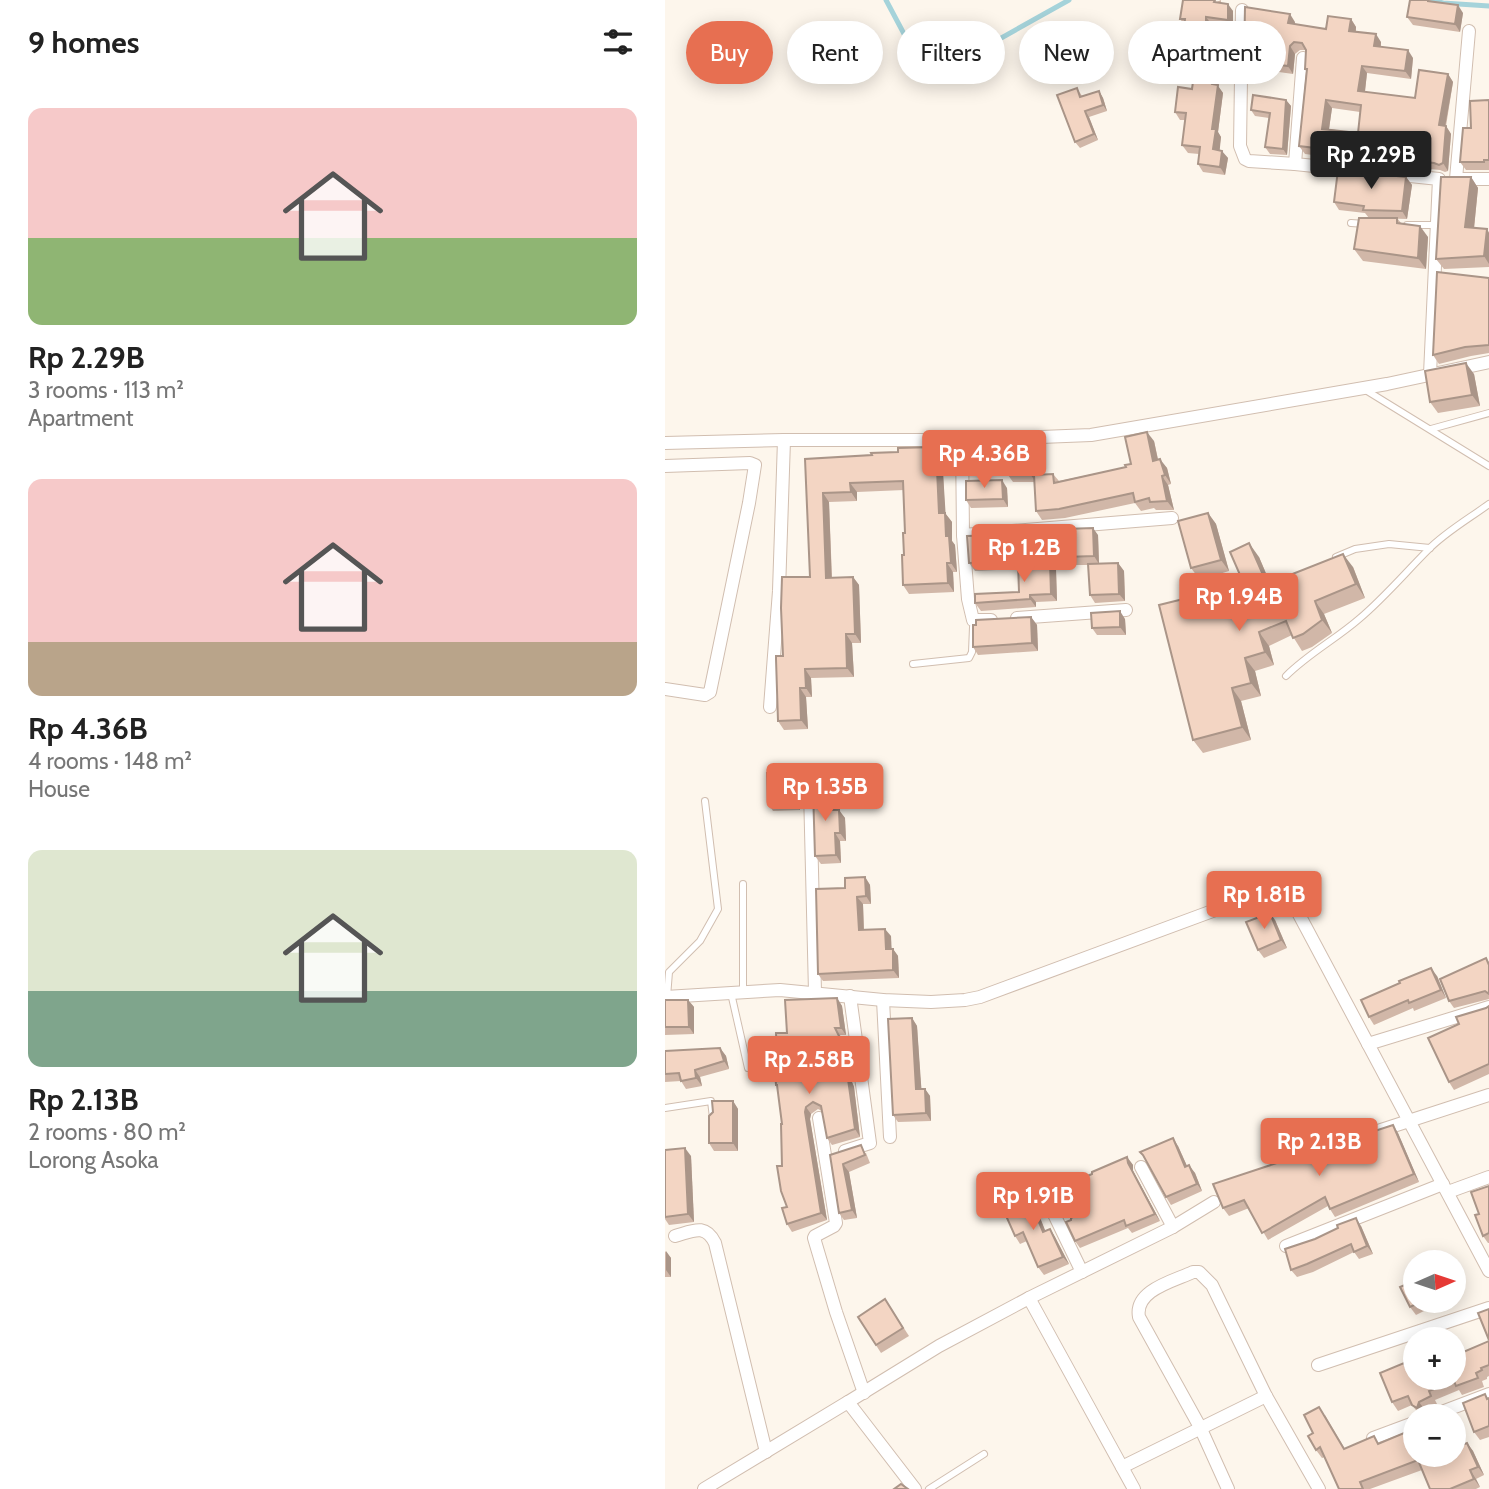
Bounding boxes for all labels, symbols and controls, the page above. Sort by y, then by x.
chip: Buy [686,21,773,84]
chip: Rent [787,21,883,84]
chip: Filters [897,21,1005,84]
chip: New [1019,21,1114,84]
chip: Apartment [1128,21,1286,84]
icon: filters [599,23,637,61]
text: 9 homes [28,24,139,61]
pin: Rp 2.29B [1299,132,1443,191]
text: Rp 2.29B [1326,140,1416,168]
icon: home [270,153,396,279]
text: Rp 2.29B [28,339,145,376]
text: 3 rooms · 113 m² [28,376,184,404]
text: Apartment [28,404,133,432]
pin: Rp 4.36B [912,430,1056,490]
text: Rp 4.36B [938,439,1030,467]
icon: home [270,524,396,650]
pin: Rp 1.2B [959,524,1089,584]
text: Rp 1.2B [988,533,1060,561]
pin: Rp 1.94B [1167,574,1311,633]
text: Rp 1.94B [1195,582,1283,610]
text: Rp 4.36B [28,710,148,747]
text: 4 rooms · 148 m² [28,747,192,775]
pin: Rp 1.35B [753,764,897,823]
text: Rp 1.35B [782,772,868,800]
text: House [28,775,90,803]
pin: Rp 1.81B [1192,872,1336,931]
text: Rp 1.81B [1223,880,1305,908]
icon: home [270,895,396,1021]
pin: Rp 2.58B [737,1036,881,1096]
text: Rp 2.58B [764,1045,854,1073]
text: Rp 2.13B [28,1081,138,1118]
text: 2 rooms · 80 m² [28,1118,186,1146]
pin: Rp 2.13B [1247,1118,1391,1178]
text: Rp 2.13B [1277,1127,1361,1155]
text: Lorong Asoka [28,1146,159,1174]
pin: Rp 1.91B [961,1172,1105,1232]
text: Rp 1.91B [992,1181,1074,1209]
north arrow [1403,1250,1467,1312]
map controls [1403,1250,1466,1467]
button: + [1403,1327,1466,1390]
button: − [1403,1404,1466,1467]

